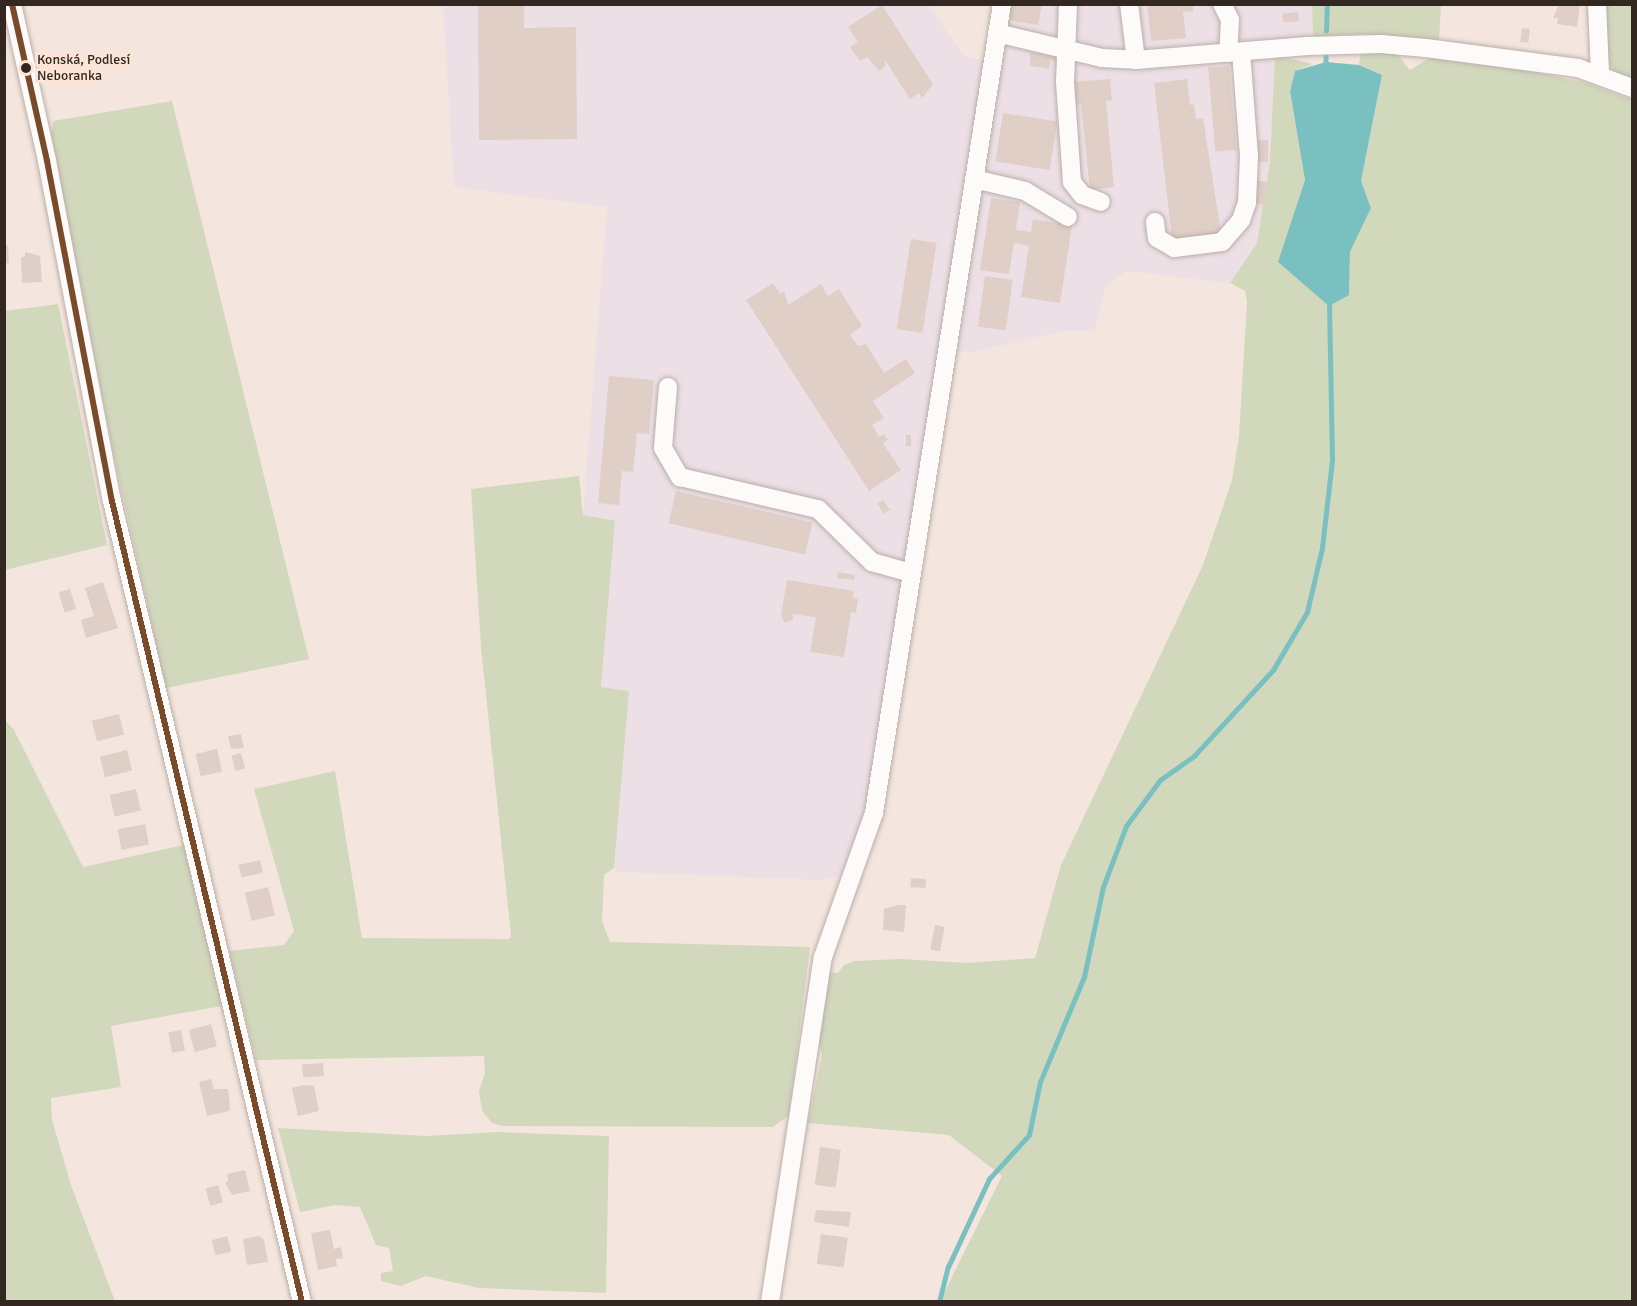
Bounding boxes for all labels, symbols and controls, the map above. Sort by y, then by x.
place label: Konská, Podlesí Neboranka [37,52,130,84]
marker: Konská, Podlesí Neboranka [20,62,32,74]

